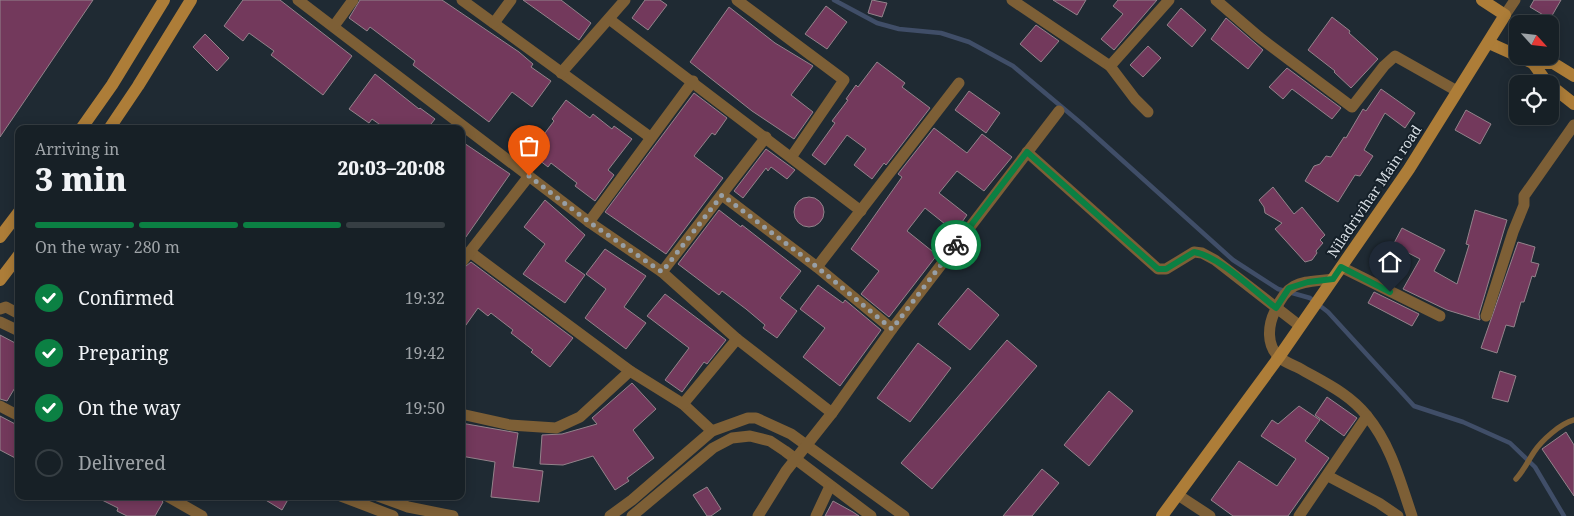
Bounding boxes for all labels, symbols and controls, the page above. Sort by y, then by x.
north arrow [1509,15,1559,65]
map controls [1509,15,1559,125]
button: locate [1509,75,1559,125]
street label: Niladrivihar Main road [1323,121,1426,261]
pin [508,125,550,176]
icon: bag [515,132,543,160]
text: Arriving in [35,138,119,160]
text: 20:03–20:08 [337,155,445,181]
text: 3 min [35,157,127,200]
courier [931,220,981,270]
icon: bike [942,231,970,259]
text: On the way · 280 m [35,236,180,258]
pin [1369,241,1411,292]
icon: home [1376,248,1404,276]
icon: check [35,284,63,312]
text: Confirmed [78,285,174,311]
text: 19:32 [405,287,445,309]
icon: check [35,339,63,367]
text: Preparing [78,340,168,366]
text: 19:42 [405,342,445,364]
icon: check [35,394,63,422]
text: On the way [78,395,181,421]
text: 19:50 [405,397,445,419]
text: Delivered [78,450,166,476]

